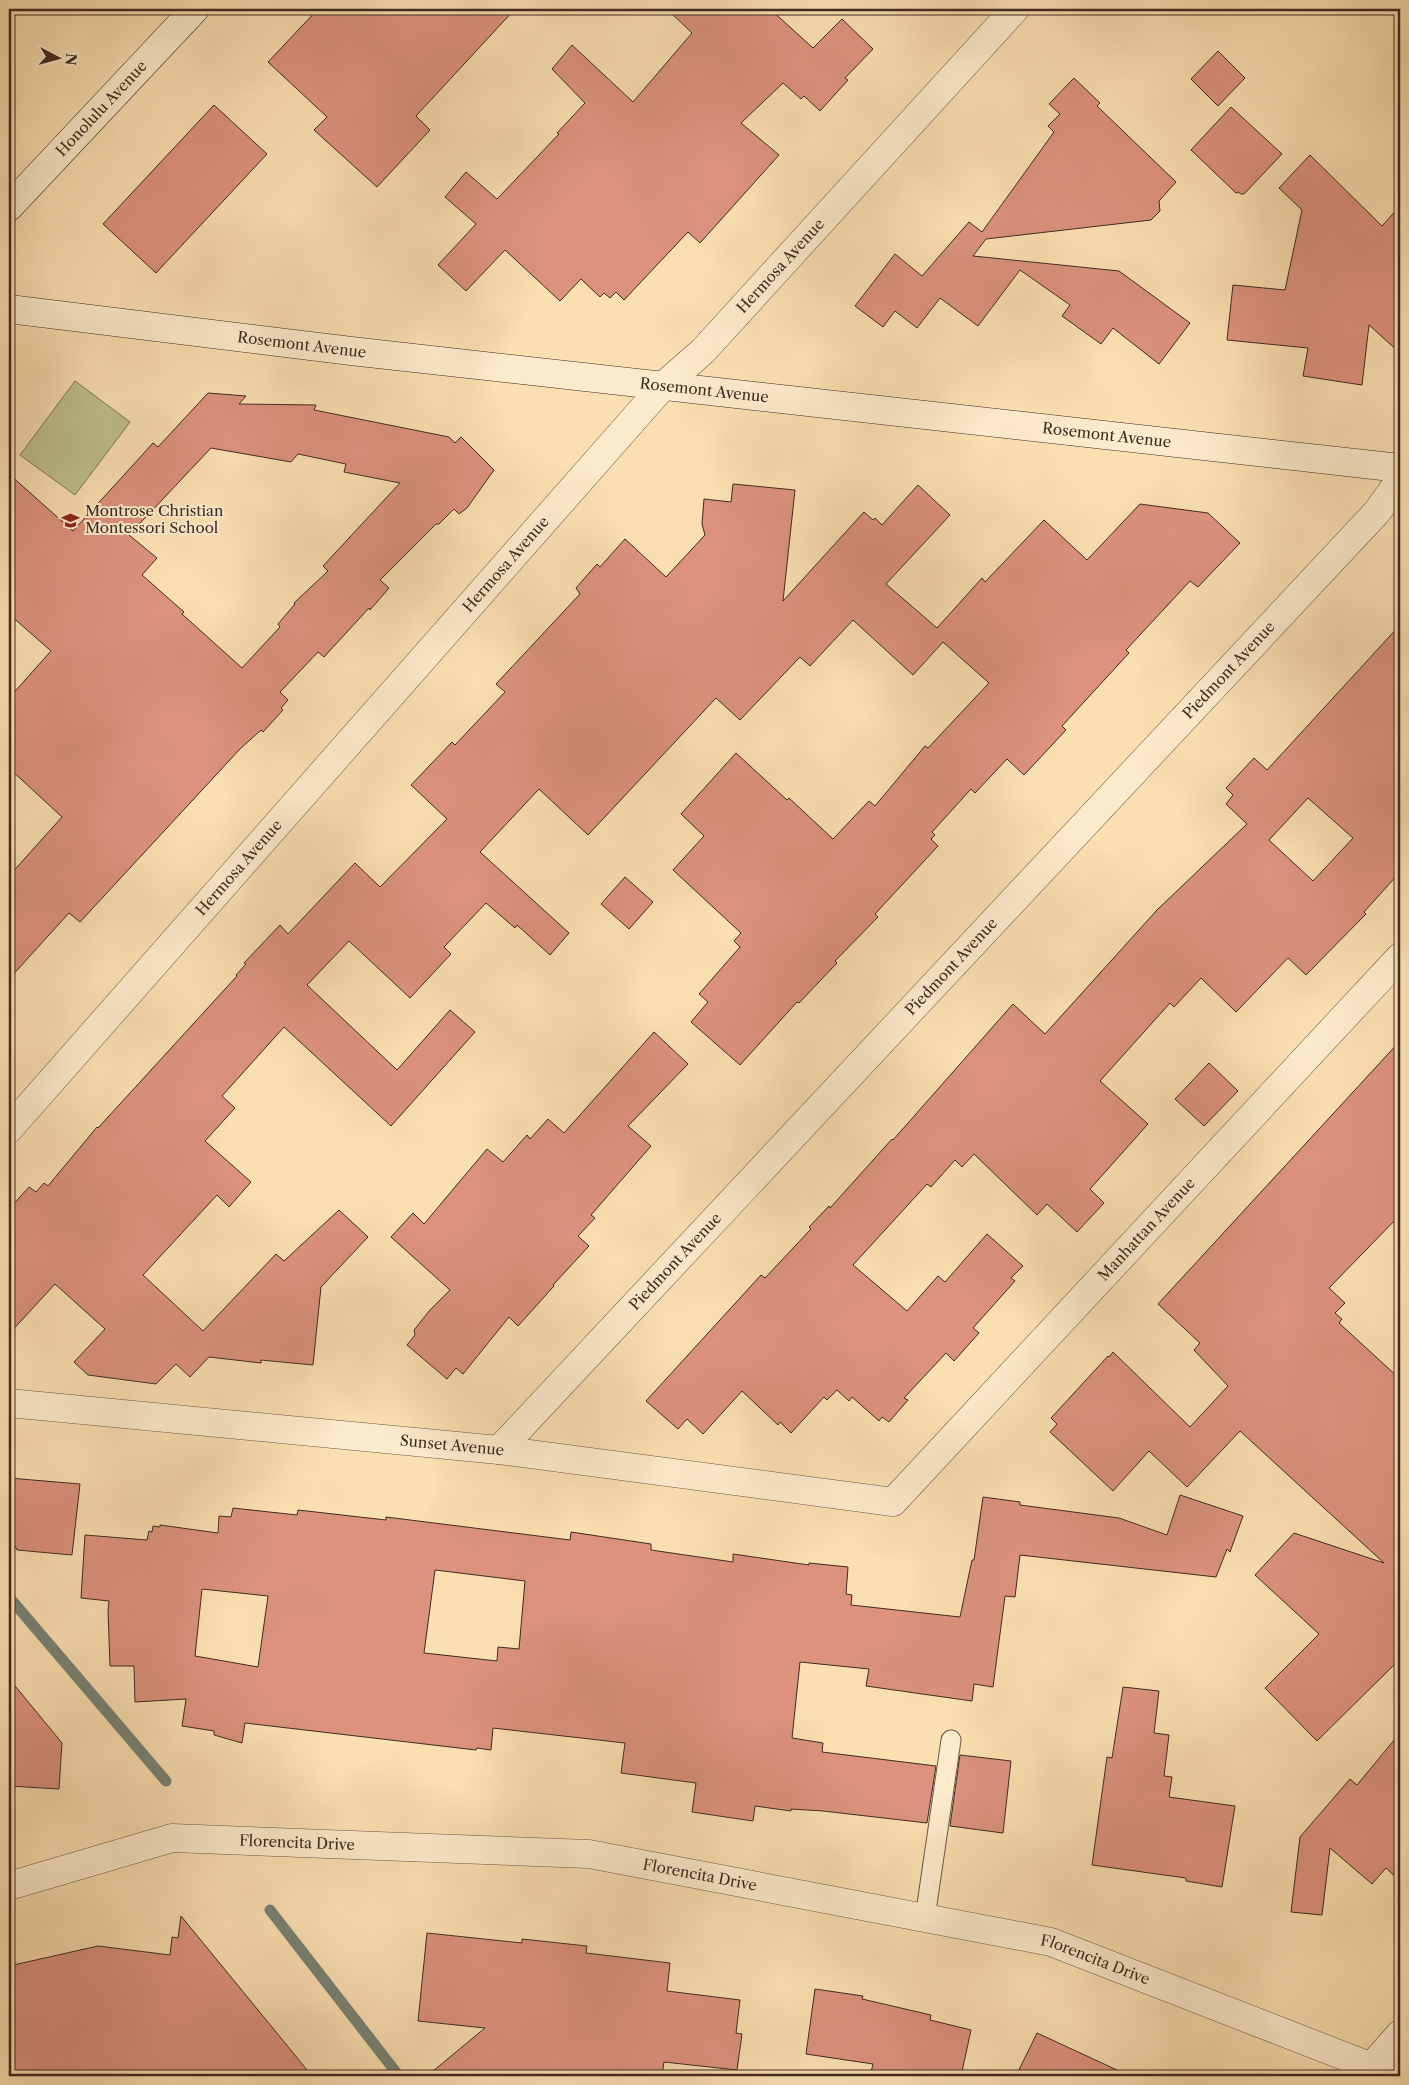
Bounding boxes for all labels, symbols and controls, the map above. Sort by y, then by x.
north arrow [32,32,82,82]
text: N [61,52,81,66]
street label: Honolulu Avenue [52,56,151,160]
street label: Hermosa Avenue [732,214,828,317]
street label: Rosemont Avenue [236,327,367,362]
street label: Rosemont Avenue [639,373,770,407]
street label: Rosemont Avenue [1041,418,1172,451]
place label: Montrose Christian Montessori School [85,501,224,537]
school or university icon: Montrose Christian Montessori School [61,510,81,530]
street label: Hermosa Avenue [458,512,553,616]
street label: Piedmont Avenue [1178,617,1279,723]
street label: Hermosa Avenue [191,816,286,919]
street label: Piedmont Avenue [901,914,1001,1019]
street label: Manhattan Avenue [1094,1173,1199,1285]
street label: Piedmont Avenue [625,1209,725,1314]
street label: Sunset Avenue [399,1431,505,1460]
street label: Florencita Drive [239,1831,355,1854]
street label: Florencita Drive [641,1854,759,1895]
street label: Florencita Drive [1039,1930,1153,1989]

